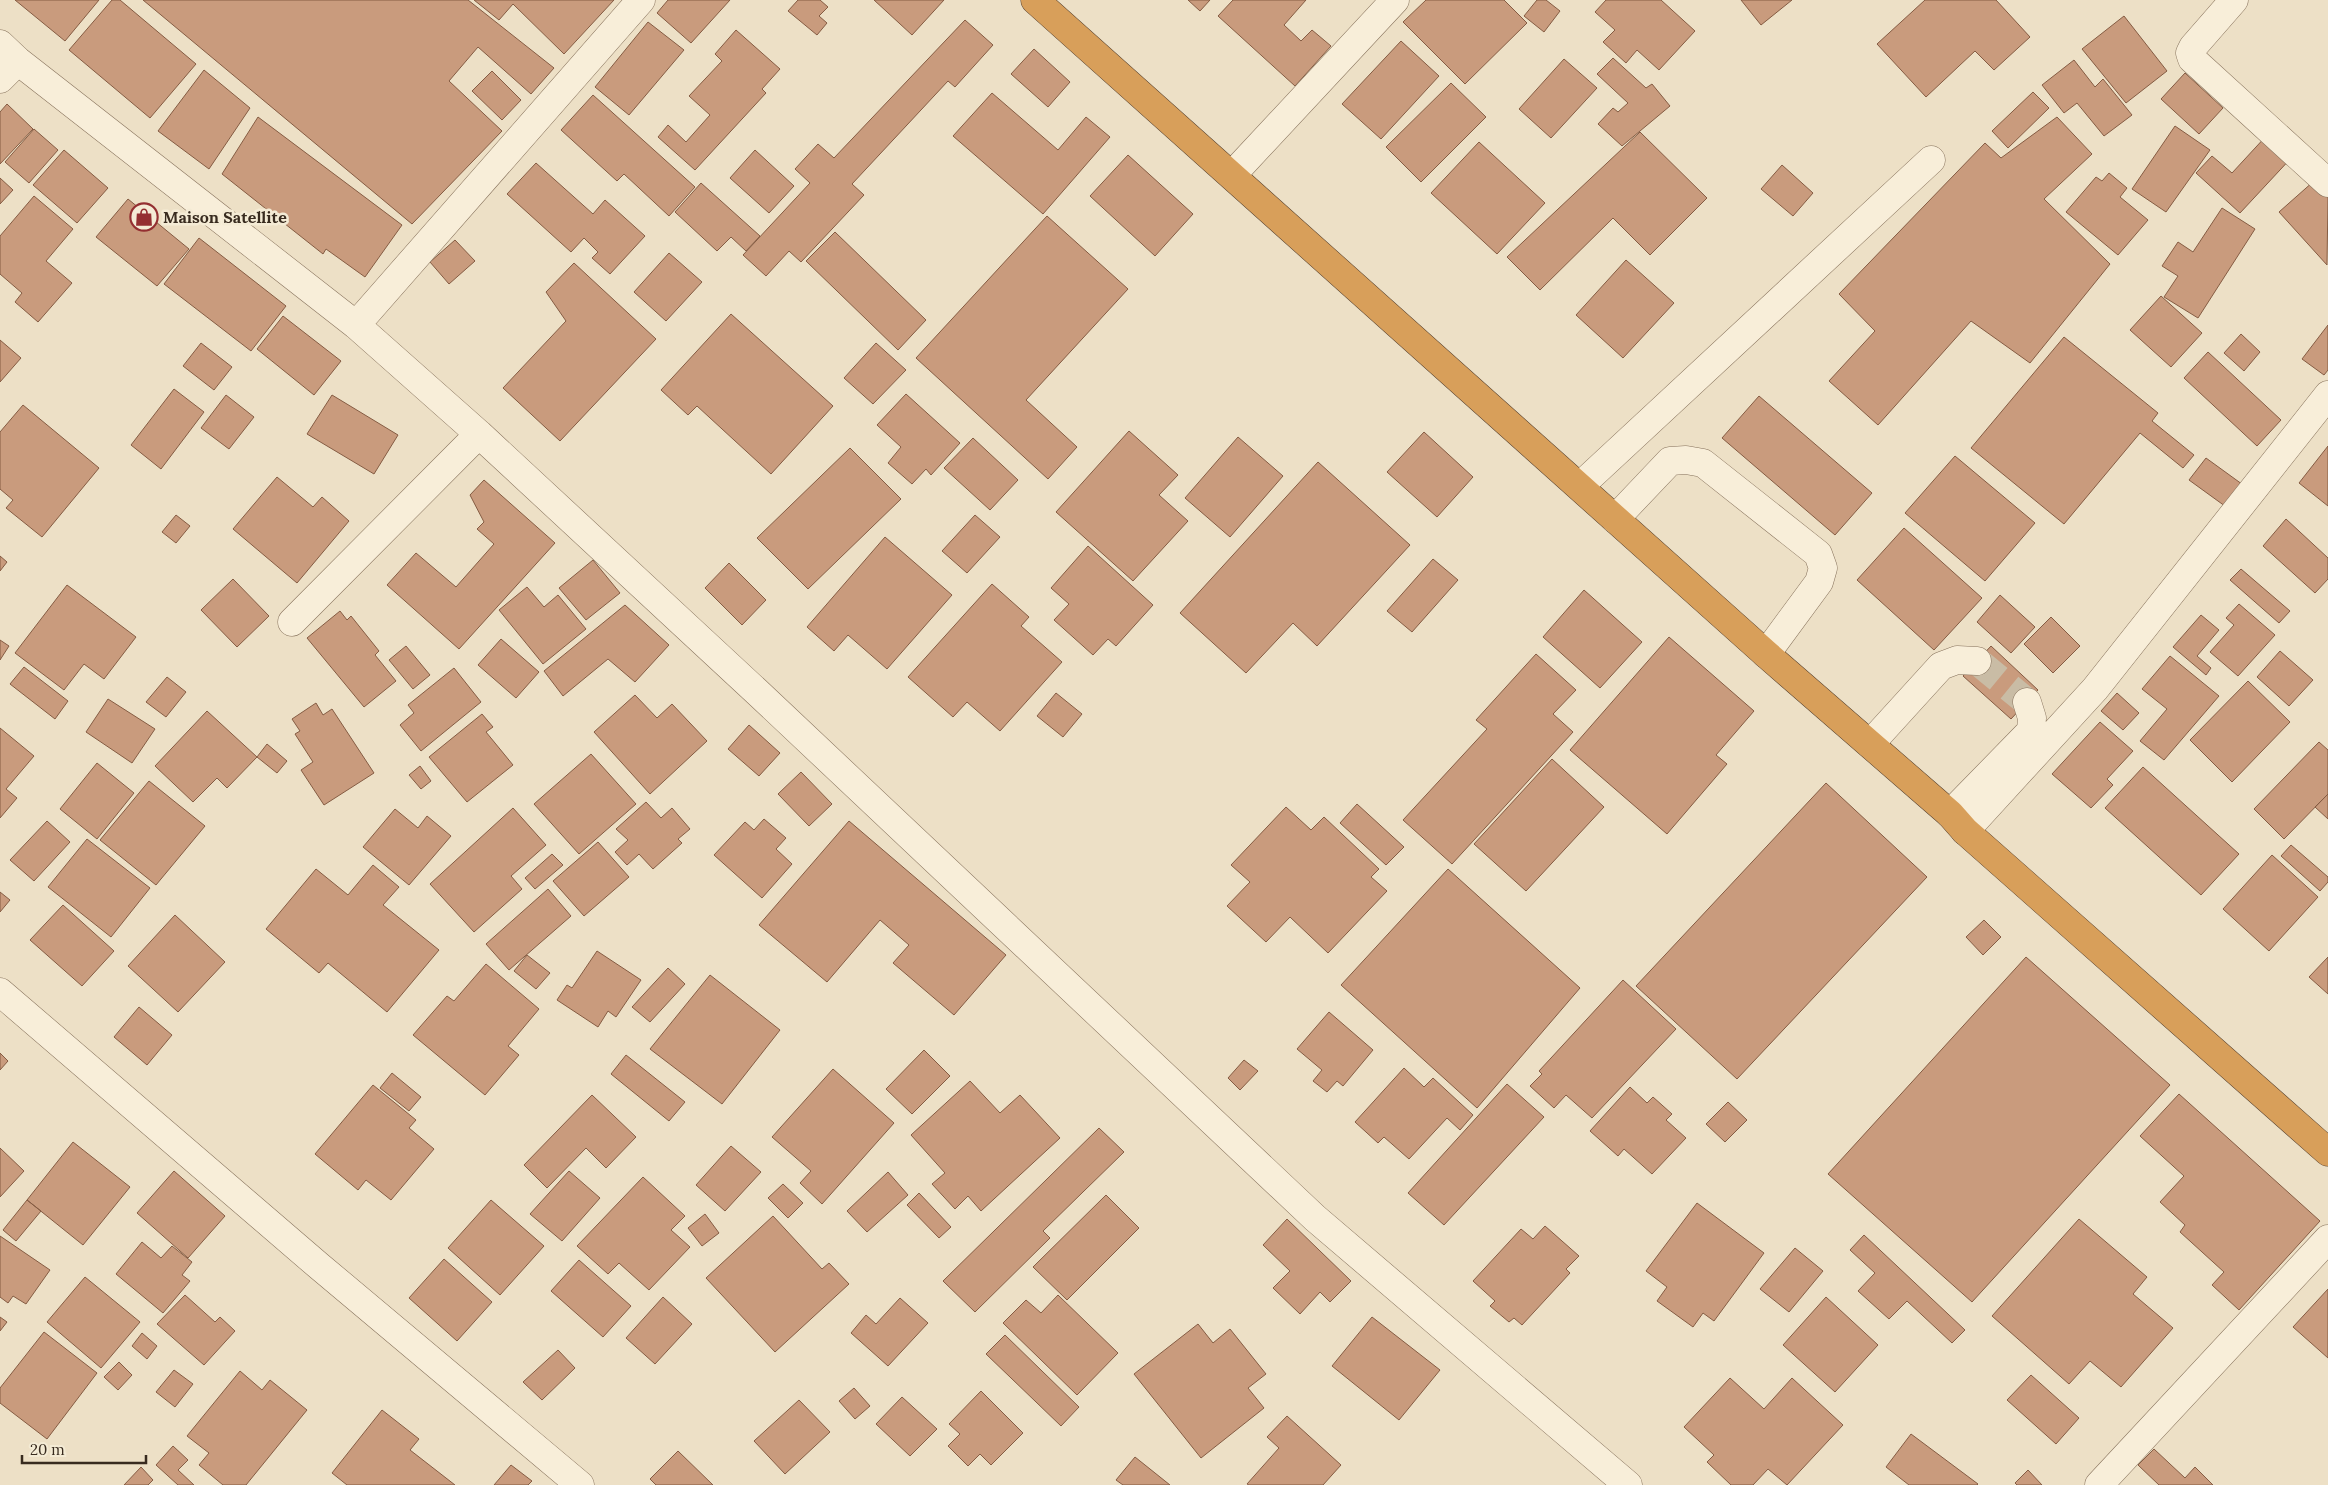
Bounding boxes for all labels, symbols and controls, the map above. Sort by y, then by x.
shop icon: Maison Satellite [129,202,159,232]
place label: Maison Satellite [163,207,287,227]
scale bar [22,1432,146,1464]
text: 20 m [30,1440,65,1459]

